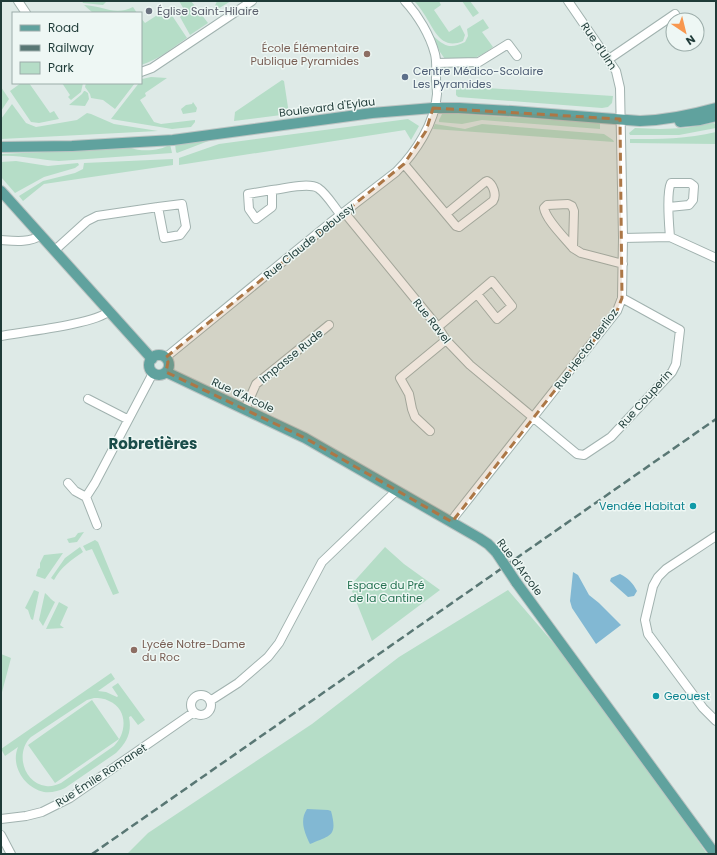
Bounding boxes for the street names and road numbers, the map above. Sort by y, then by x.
street label: Rue d'Ulm [577,19,621,73]
street label: Boulevard d'Eylau [278,93,376,121]
street label: Rue Claude Debussy [260,199,359,283]
street label: Rue Ravel [409,295,455,347]
street label: Rue Hector Berlioz [550,305,622,393]
street label: Impasse Rude [256,325,327,387]
street label: Rue Couperin [614,366,676,432]
street label: Rue d'Arcole [209,373,277,417]
street label: Rue d'Arcole [493,535,547,599]
street label: Rue Émile Romanet [52,739,150,811]

